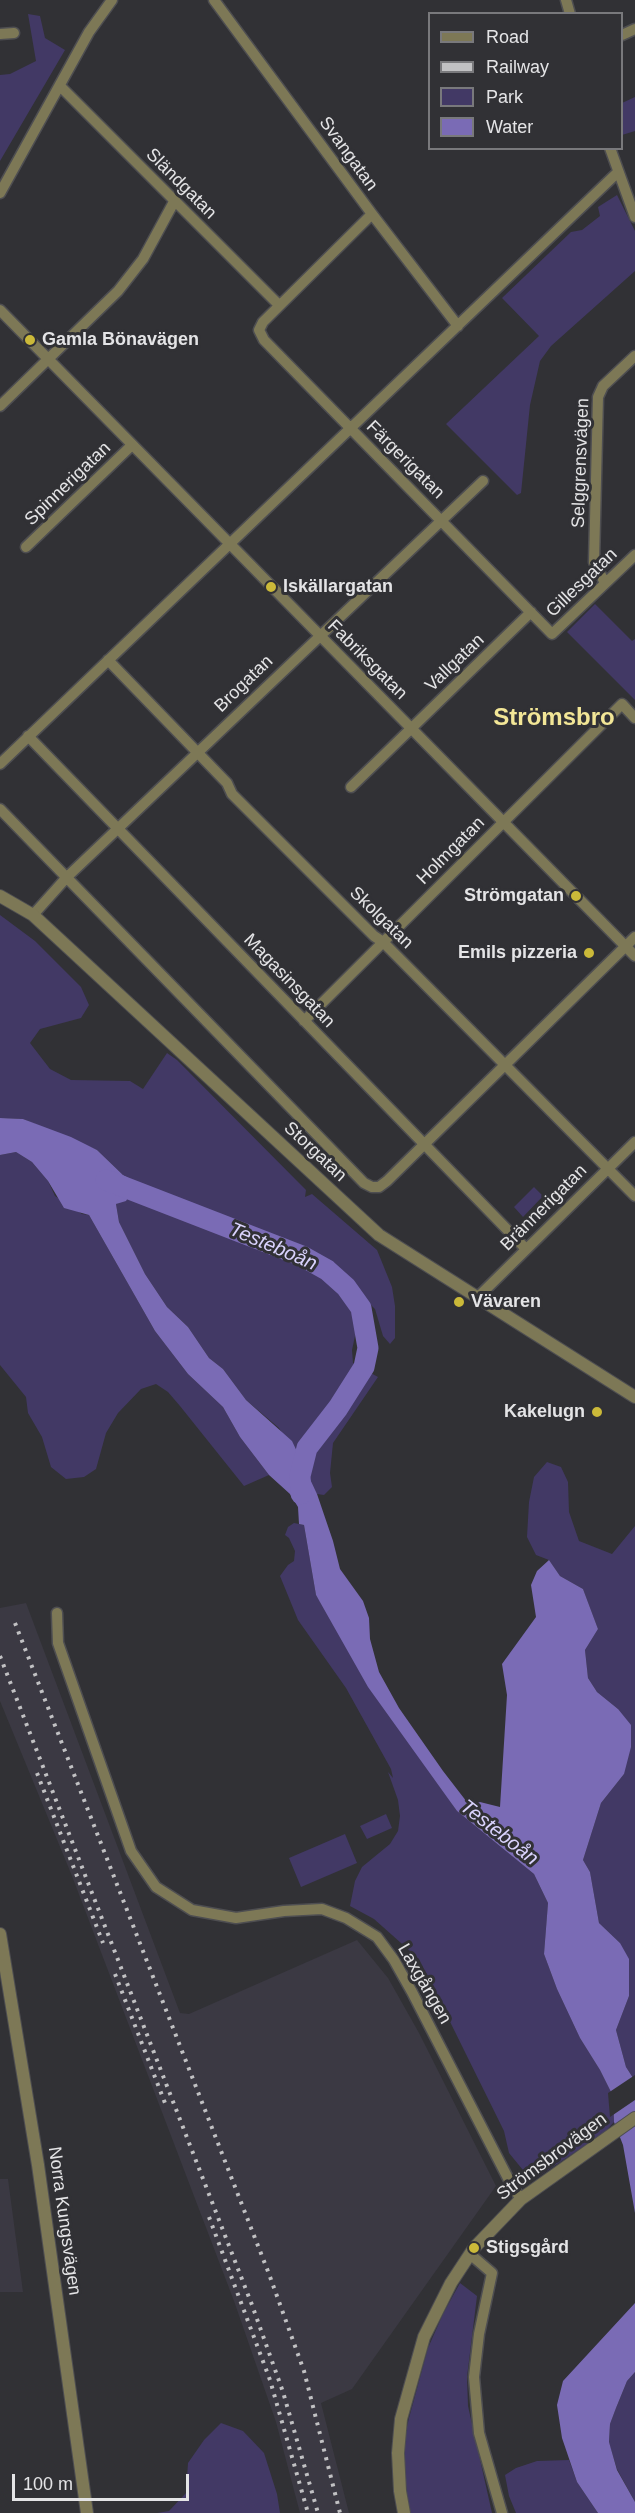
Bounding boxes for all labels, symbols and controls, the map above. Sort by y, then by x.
legend [428,12,623,150]
text: Road [486,27,529,47]
text: Railway [486,57,549,77]
text: Park [486,87,523,107]
street label: Svangatan [314,113,382,195]
text: Water [486,117,533,137]
street label: Sländgatan [141,144,221,224]
place label: Gamla Bönavägen [42,329,199,351]
marker: Gamla Bönavägen [23,333,37,347]
street label: Selggrensvägen [568,398,594,528]
street label: Färgerigatan [361,416,449,504]
street label: Spinnerigatan [21,438,115,530]
street label: Gillesgatan [542,544,622,622]
place label: Iskällargatan [283,576,393,598]
marker: Iskällargatan [264,580,278,594]
street label: Fabriksgatan [323,616,411,704]
street label: Vallgatan [421,630,489,696]
street label: Brogatan [210,651,278,717]
district label: Strömsbro [493,704,615,732]
street label: Holmgatan [413,813,489,889]
street label: Skolgatan [345,882,417,954]
place label: Strömgatan [464,885,564,907]
marker: Strömgatan [569,889,583,903]
street label: Magasinsgatan [239,930,339,1032]
place label: Emils pizzeria [458,942,577,964]
marker: Emils pizzeria [582,946,596,960]
street label: Storgatan [279,1117,351,1187]
street label: Brännerigatan [496,1160,592,1256]
water label: Testeboån [226,1218,320,1276]
place label: Vävaren [471,1291,541,1313]
marker: Vävaren [452,1295,466,1309]
place label: Kakelugn [504,1401,585,1423]
marker: Kakelugn [590,1405,604,1419]
water label: Testeboån [455,1795,543,1871]
street label: Laxgången [392,1940,456,2028]
street label: Strömsbrovägen [493,2109,611,2205]
street label: Norra Kungsvägen [43,2145,85,2297]
place label: Stigsgård [486,2237,569,2259]
marker: Stigsgård [467,2241,481,2255]
scale bar [15,2462,192,2500]
text: 100 m [23,2474,73,2494]

